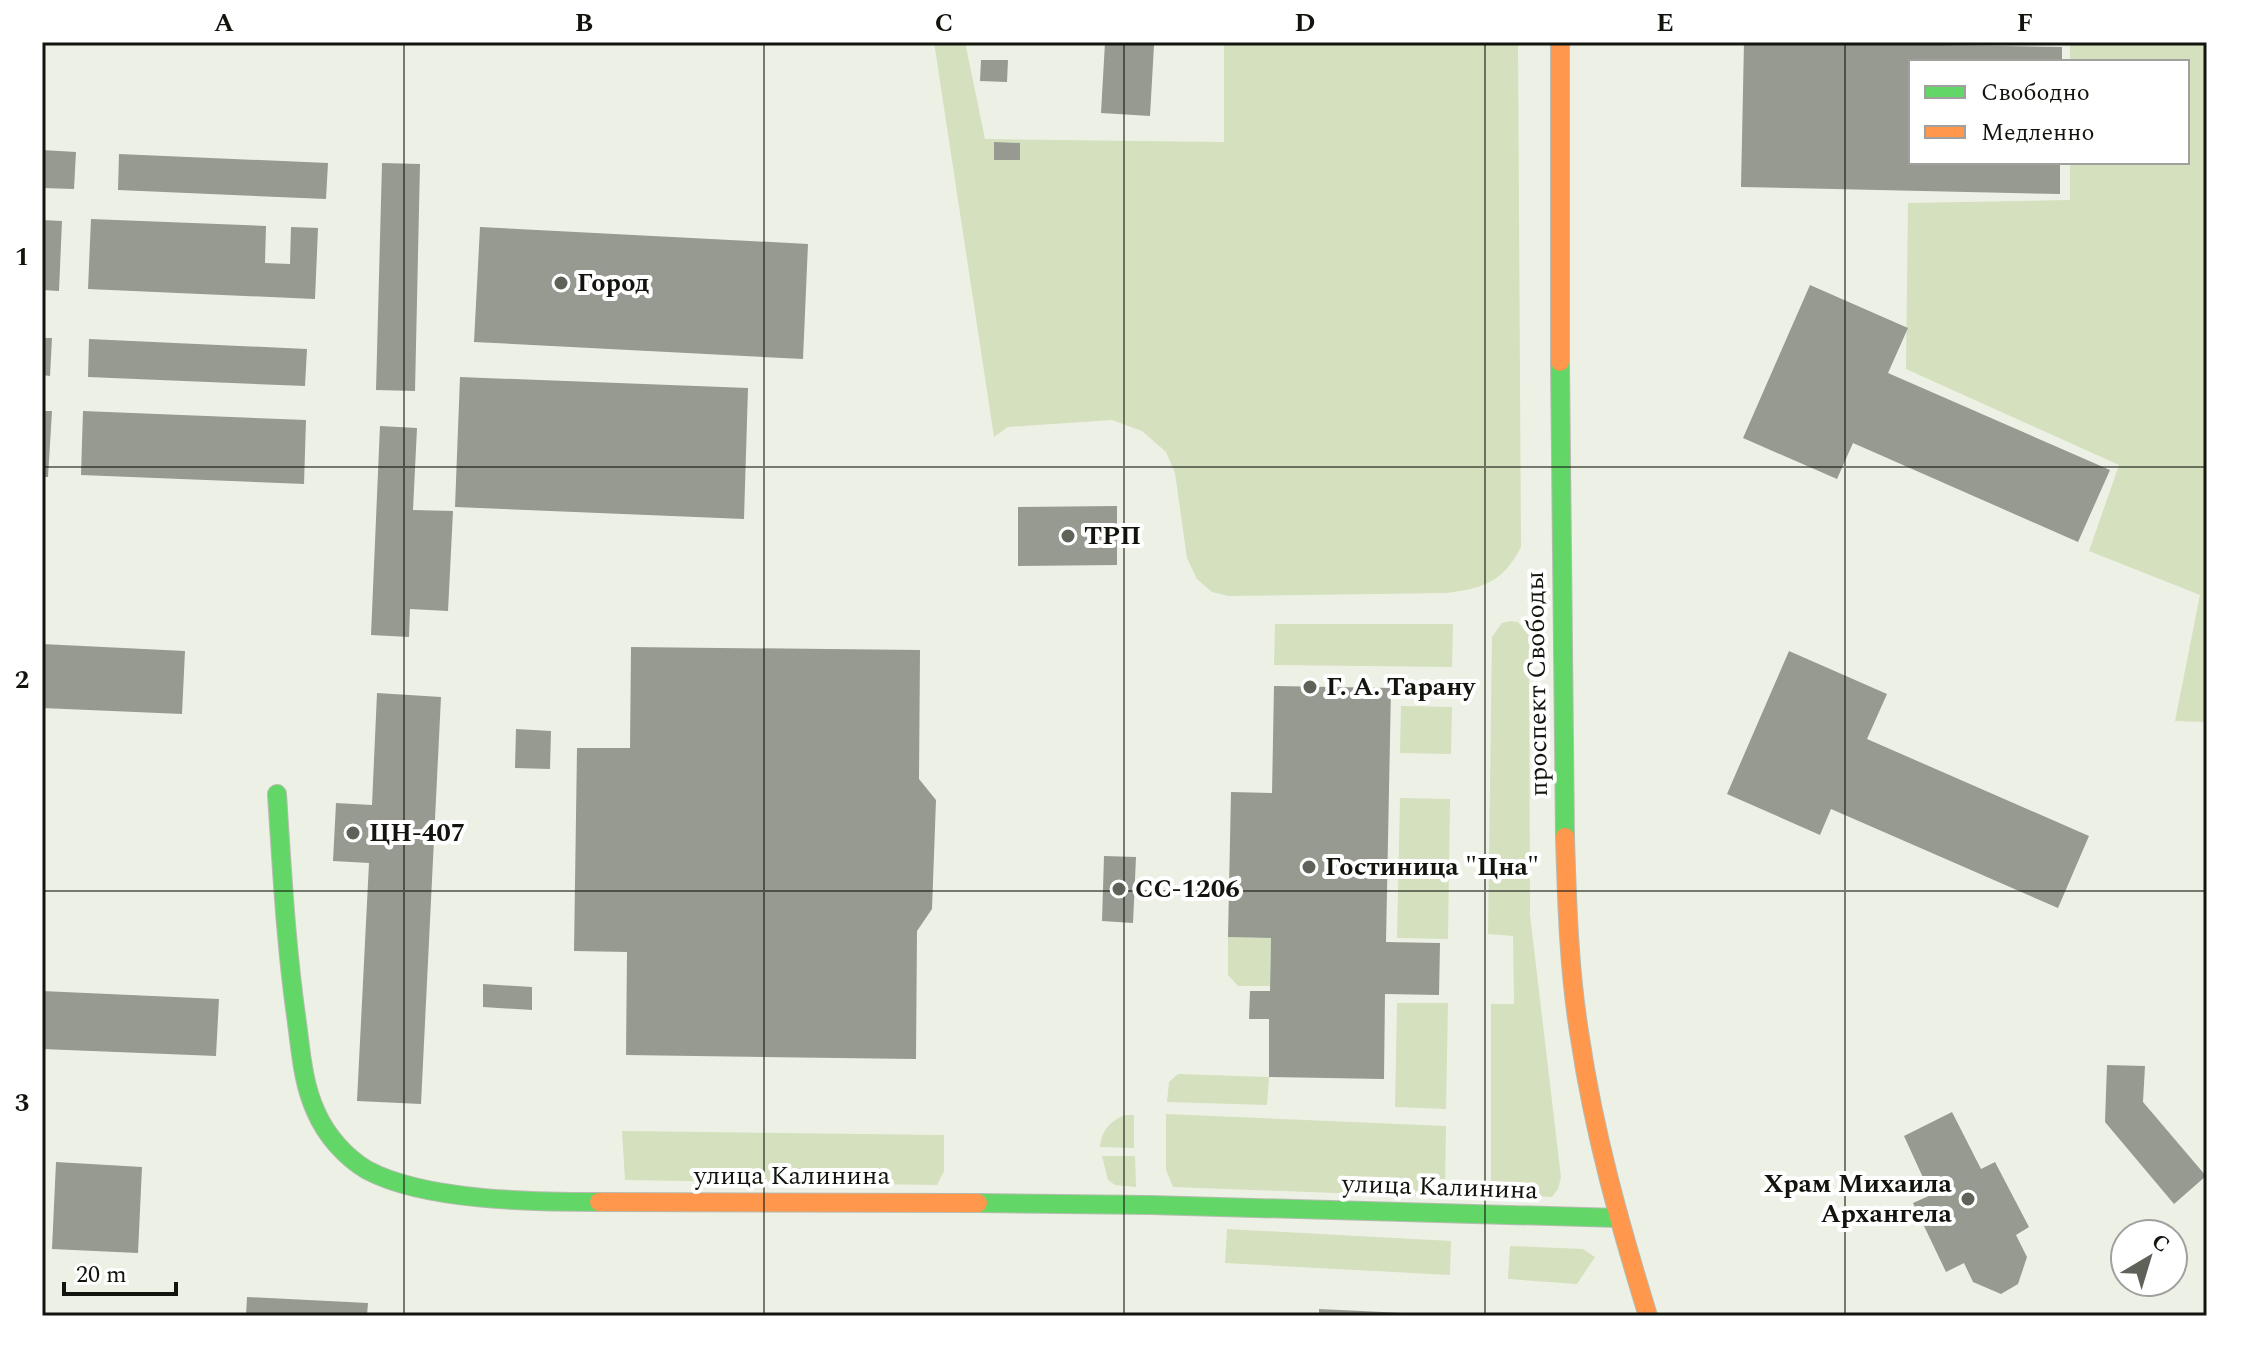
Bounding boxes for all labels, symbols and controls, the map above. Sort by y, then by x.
text: A [214,3,234,43]
text: B [575,3,593,43]
text: C [935,3,953,43]
text: D [1295,3,1315,43]
text: E [1656,3,1674,43]
text: F [2017,3,2033,43]
legend [1909,60,2189,164]
text: Свободно [1981,75,2090,111]
text: Медленно [1981,115,2094,151]
text: 1 [15,237,29,277]
place label: Город [577,263,649,303]
marker: Город [552,274,570,292]
place label: ТРП [1084,516,1141,556]
marker: ТРП [1059,527,1077,545]
street label: проспект Свободы [1515,571,1559,797]
text: 2 [15,660,29,700]
place label: Г. А. Тарану [1326,667,1477,707]
marker: Г. А. Тарану [1301,678,1319,696]
place label: ЦН-407 [369,813,465,853]
marker: ЦН-407 [344,824,362,842]
place label: Гостиница "Цна" [1325,847,1539,887]
marker: Гостиница "Цна" [1300,858,1318,876]
place label: СС-1206 [1135,869,1240,909]
marker: СС-1206 [1110,880,1128,898]
text: 3 [15,1083,29,1123]
street label: улица Калинина [693,1156,890,1196]
street label: улица Калинина [1340,1164,1539,1210]
place label: Храм Михаила Архангела [1763,1164,1953,1234]
marker: Храм Михаила Архангела [1959,1190,1977,1208]
north arrow [2109,1218,2189,1298]
text: С [2144,1226,2177,1261]
scale bar [64,1246,176,1296]
text: 20 m [76,1257,127,1293]

